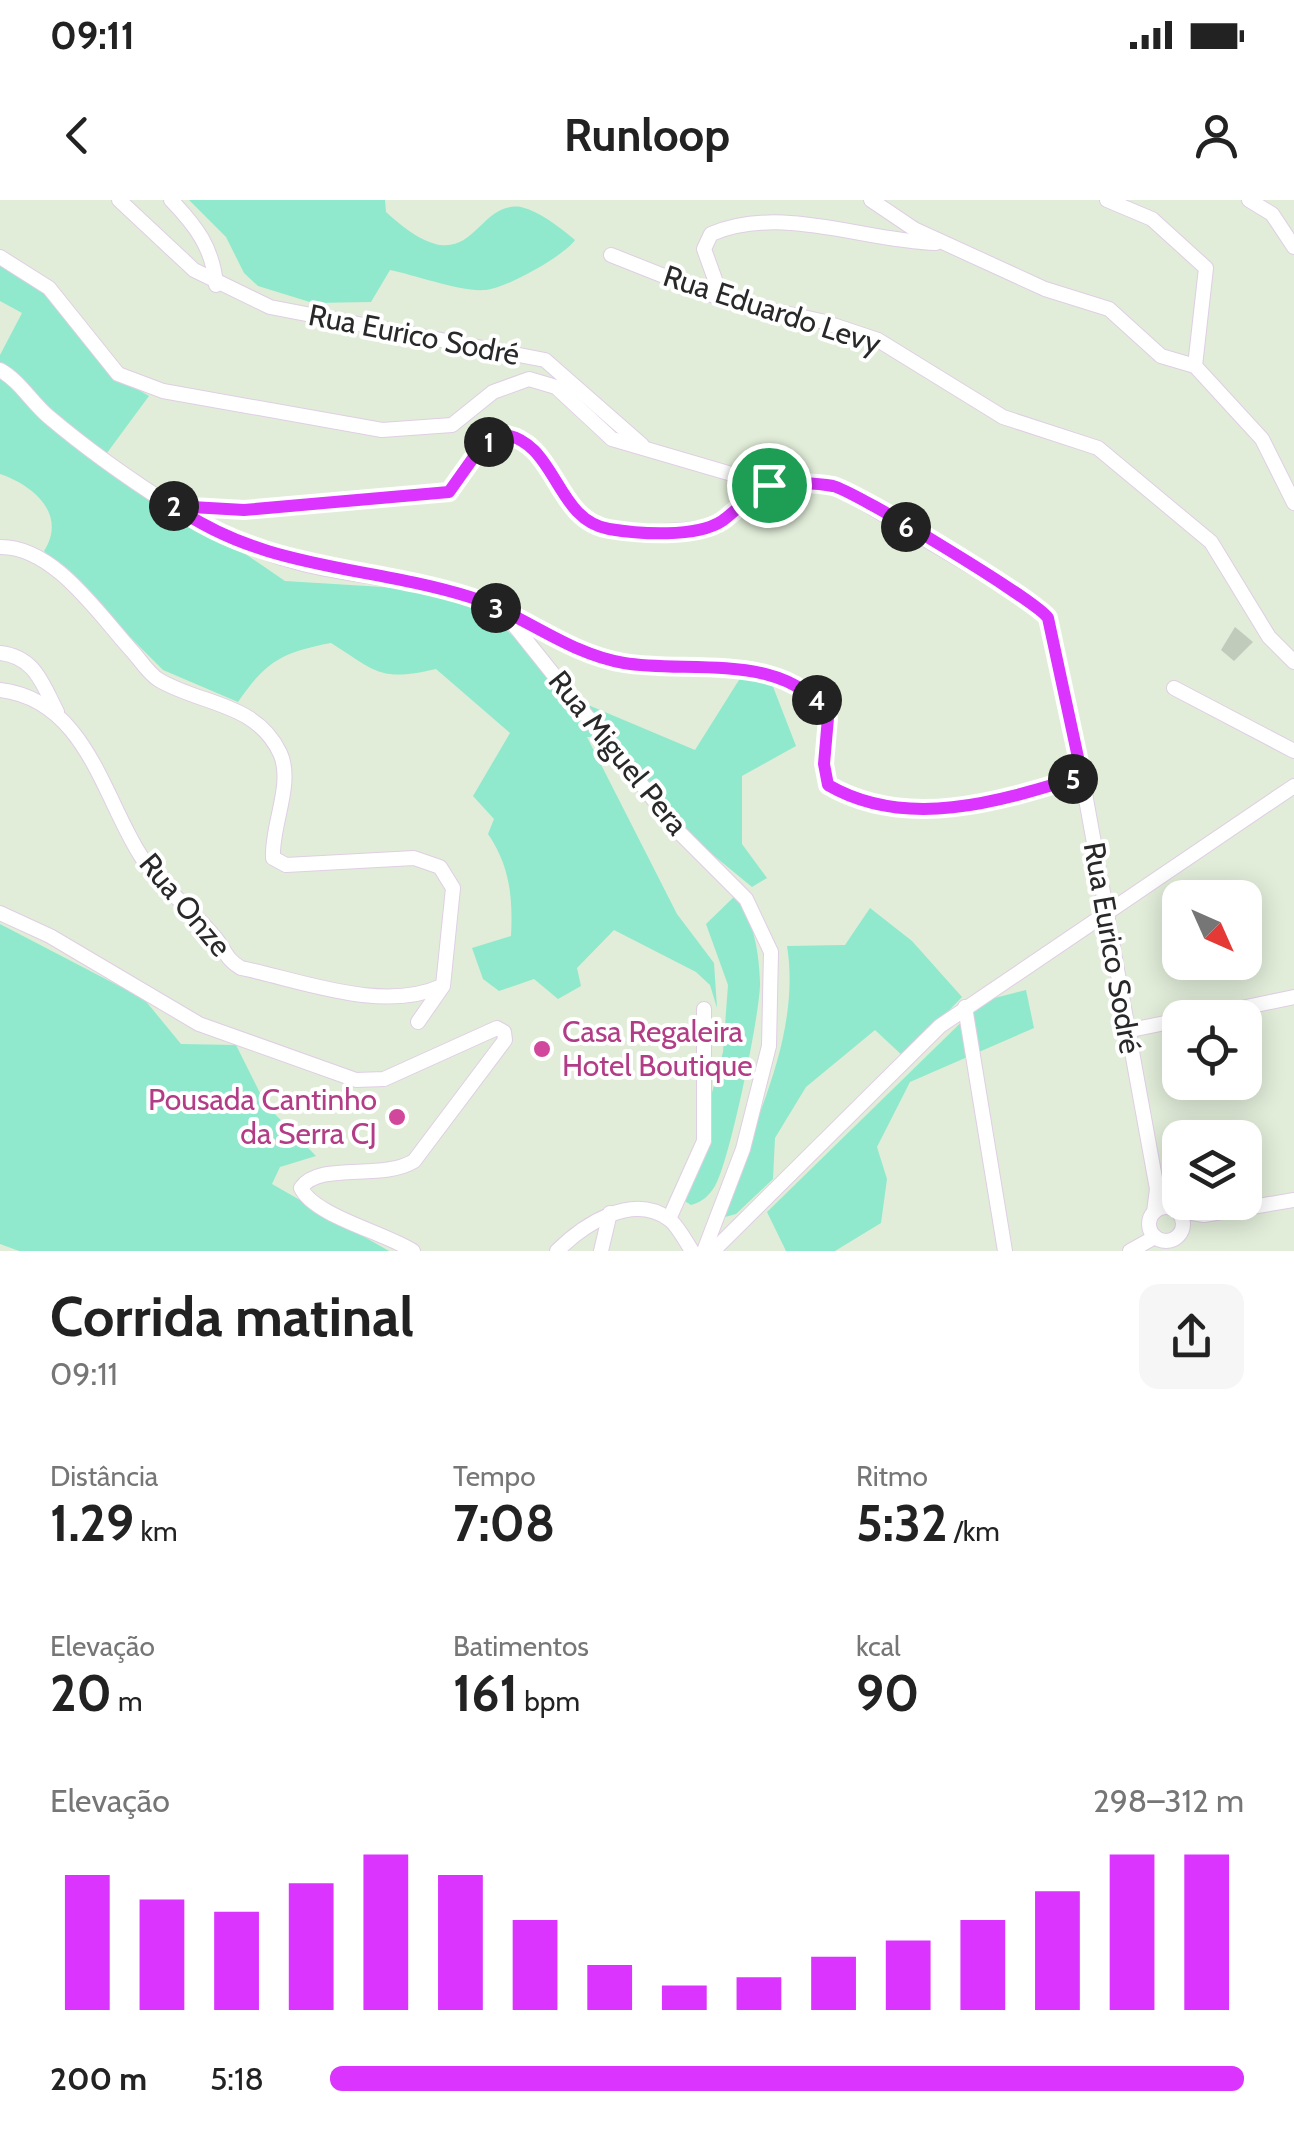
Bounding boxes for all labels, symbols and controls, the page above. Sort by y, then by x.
text: 09:11 [50,12,135,59]
icon: back [50,108,105,163]
text: Runloop [564,108,730,162]
icon: person [1189,108,1244,163]
street label: Rua Eduardo Levy [659,257,886,362]
street label: Rua Eurico Sodré [306,296,523,373]
pin: 1 [464,417,514,467]
text: 1 [484,425,494,459]
pin [727,443,812,528]
icon: arrive [742,458,797,513]
pin: 2 [149,481,199,531]
text: 2 [167,489,181,523]
pin: 6 [881,502,931,552]
text: 6 [898,510,914,544]
pin: 3 [471,583,521,633]
text: 3 [488,591,504,625]
street label: Rua Miguel Pera [541,663,696,843]
pin: 4 [792,675,842,725]
text: 4 [808,683,826,717]
pin: 5 [1048,754,1098,804]
text: 5 [1065,762,1081,796]
street label: Rua Eurico Sodré [1076,839,1149,1057]
street label: Rua Onze [132,846,239,964]
north arrow [1162,880,1262,980]
map controls [1162,880,1262,1220]
button: locate [1162,1000,1262,1100]
place label: Casa Regaleira Hotel Boutique [562,1013,753,1084]
marker: Casa Regaleira Hotel Boutique [531,1038,553,1060]
place label: Pousada Cantinho da Serra CJ [148,1081,377,1152]
marker: Pousada Cantinho da Serra CJ [386,1106,408,1128]
button: layers [1162,1120,1262,1220]
text: Corrida matinal [50,1283,414,1350]
button: share [1139,1284,1244,1389]
text: 09:11 [50,1354,118,1393]
text: Distância [50,1459,158,1493]
text: Tempo [453,1459,536,1493]
text: Ritmo [856,1459,928,1493]
text: 1.29 [50,1493,134,1554]
text: 7:08 [453,1493,555,1554]
text: 5:32 [856,1493,947,1554]
text: km [134,1514,178,1548]
text: /km [947,1514,1000,1548]
text: Elevação [50,1629,155,1663]
text: Batimentos [453,1629,589,1663]
text: kcal [856,1629,901,1663]
text: 20 [50,1663,112,1724]
text: 161 [453,1663,518,1724]
text: 90 [856,1663,919,1724]
text: m [112,1684,143,1718]
text: bpm [518,1684,580,1718]
text: Elevação [50,1781,170,1820]
text: 298–312 m [1093,1781,1244,1820]
text: 200 m [50,2059,147,2098]
text: 5:18 [210,2059,264,2098]

